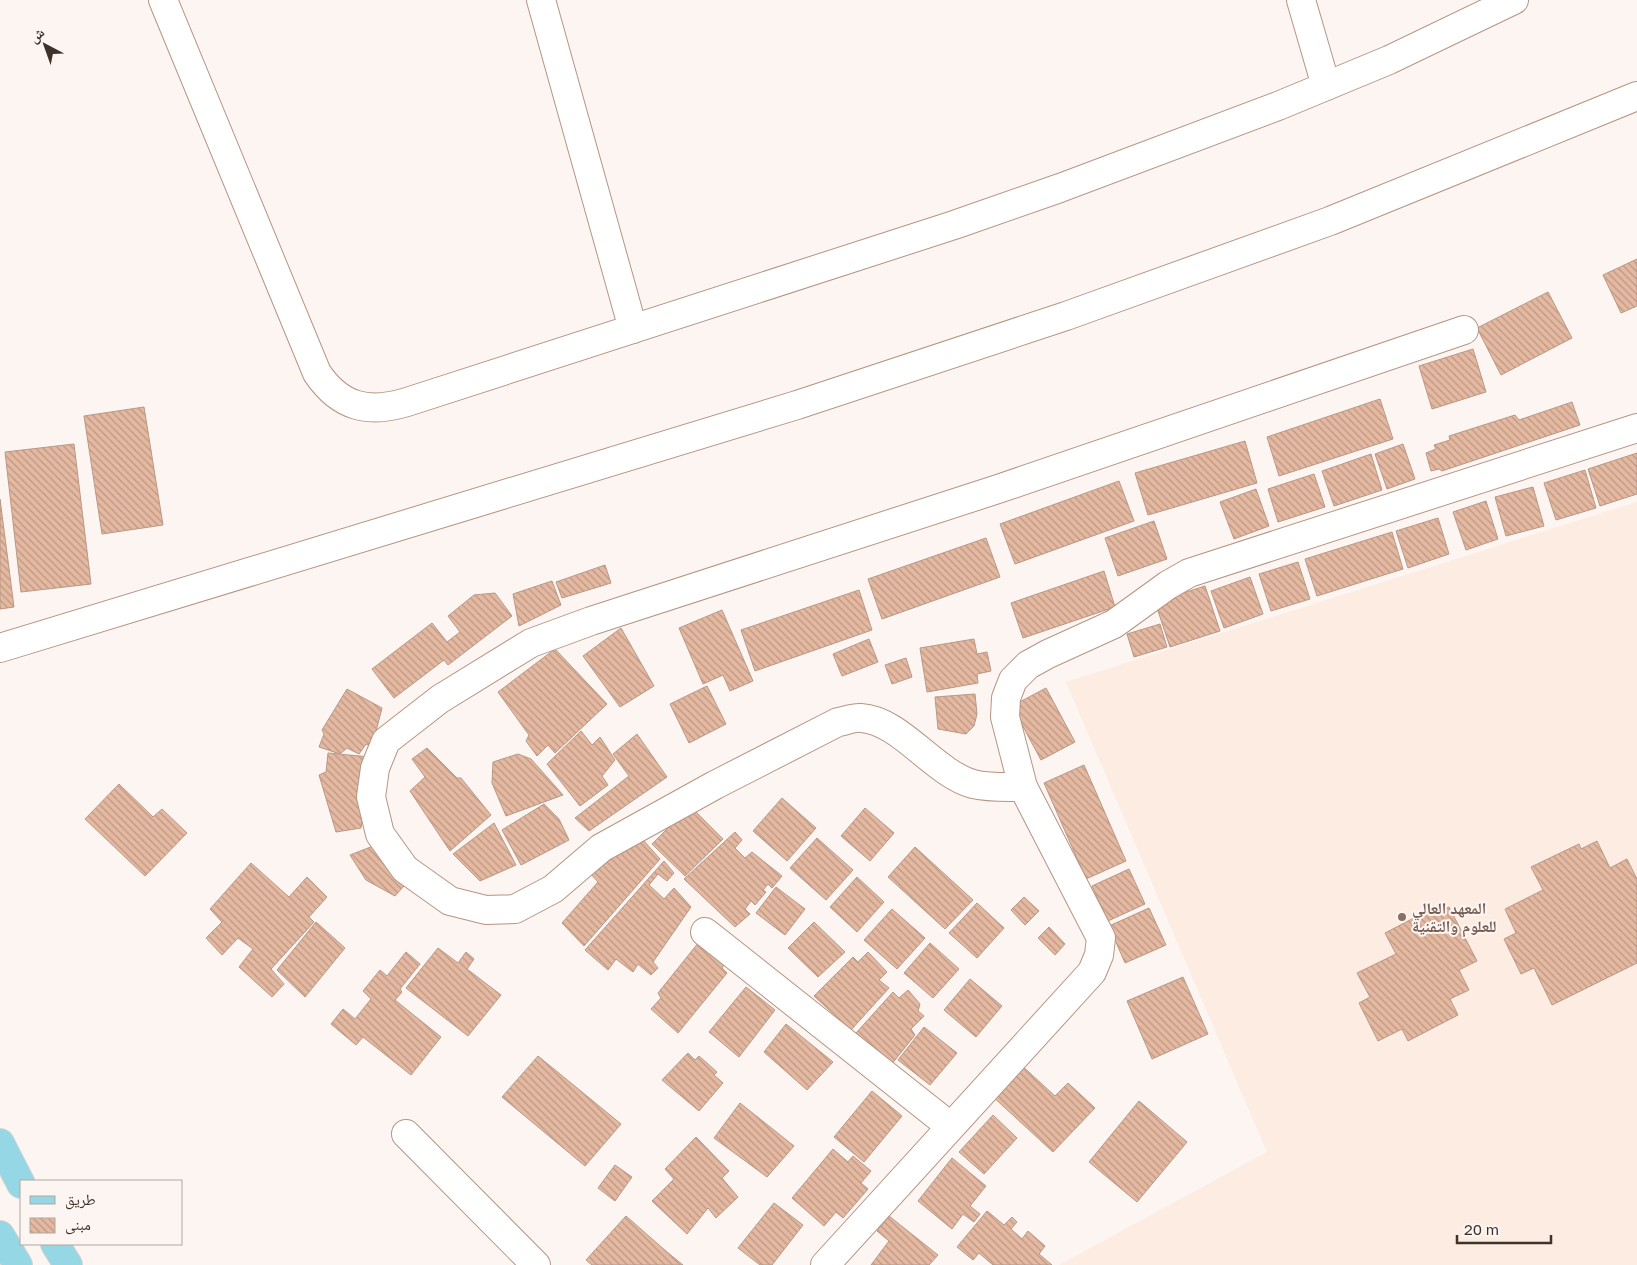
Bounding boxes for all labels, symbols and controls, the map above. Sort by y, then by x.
north arrow [20,20,70,70]
text: ش [25,23,48,47]
place label: المعهد العالي للعلوم والتقنية [1412,898,1497,938]
marker: المعهد العالي للعلوم والتقنية [1396,911,1408,923]
legend [20,1180,182,1245]
text: طريق [65,1190,96,1210]
scale bar [1457,1212,1551,1244]
text: مبنى [65,1215,91,1235]
text: 20 m [1464,1220,1499,1238]

